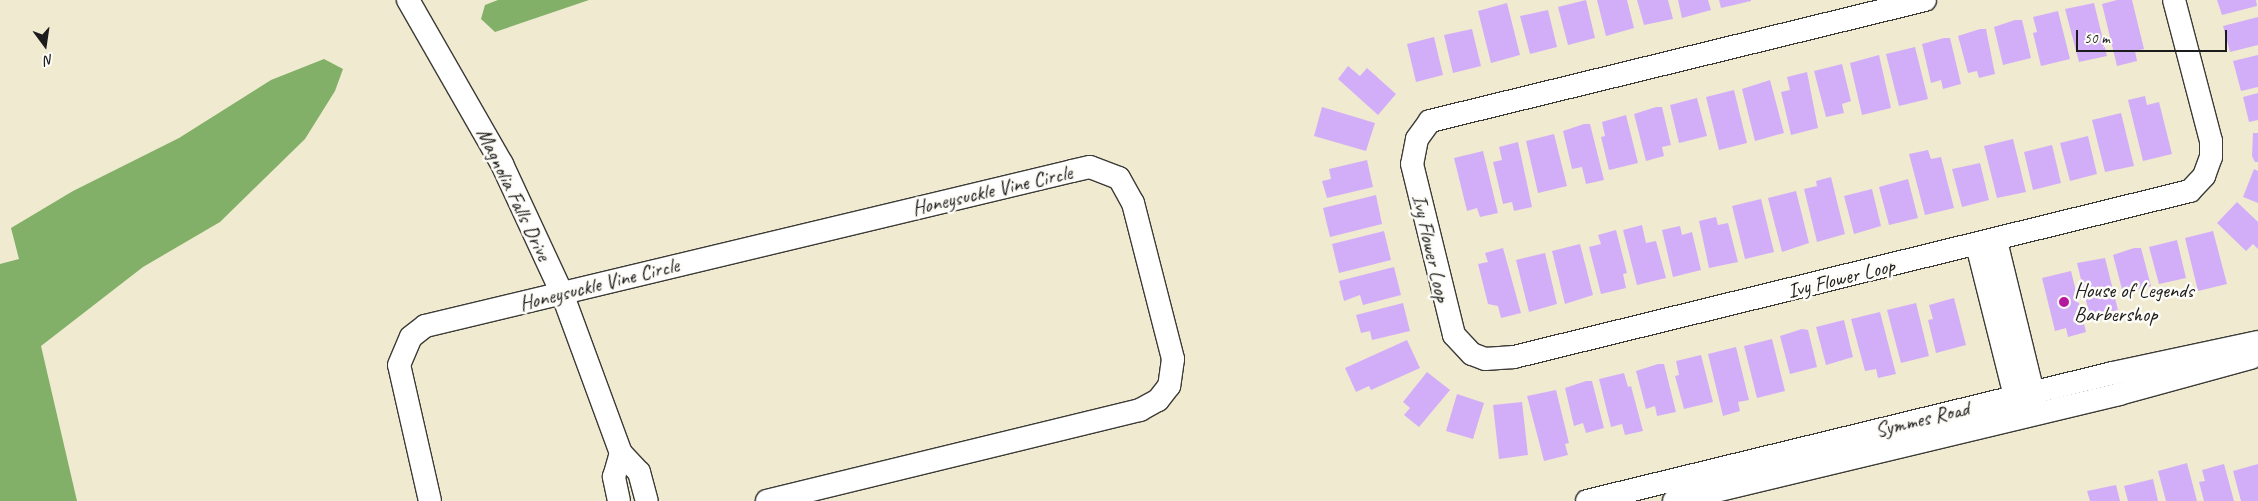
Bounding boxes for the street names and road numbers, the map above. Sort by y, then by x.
street label: Magnolia Falls Drive [471,123,557,265]
street label: Honeysuckle Vine Circle [910,159,1074,221]
street label: Ivy Flower Loop [1406,192,1456,304]
street label: Honeysuckle Vine Circle [517,252,681,316]
street label: Ivy Flower Loop [1785,252,1897,304]
street label: Symmes Road [1872,395,1972,443]

